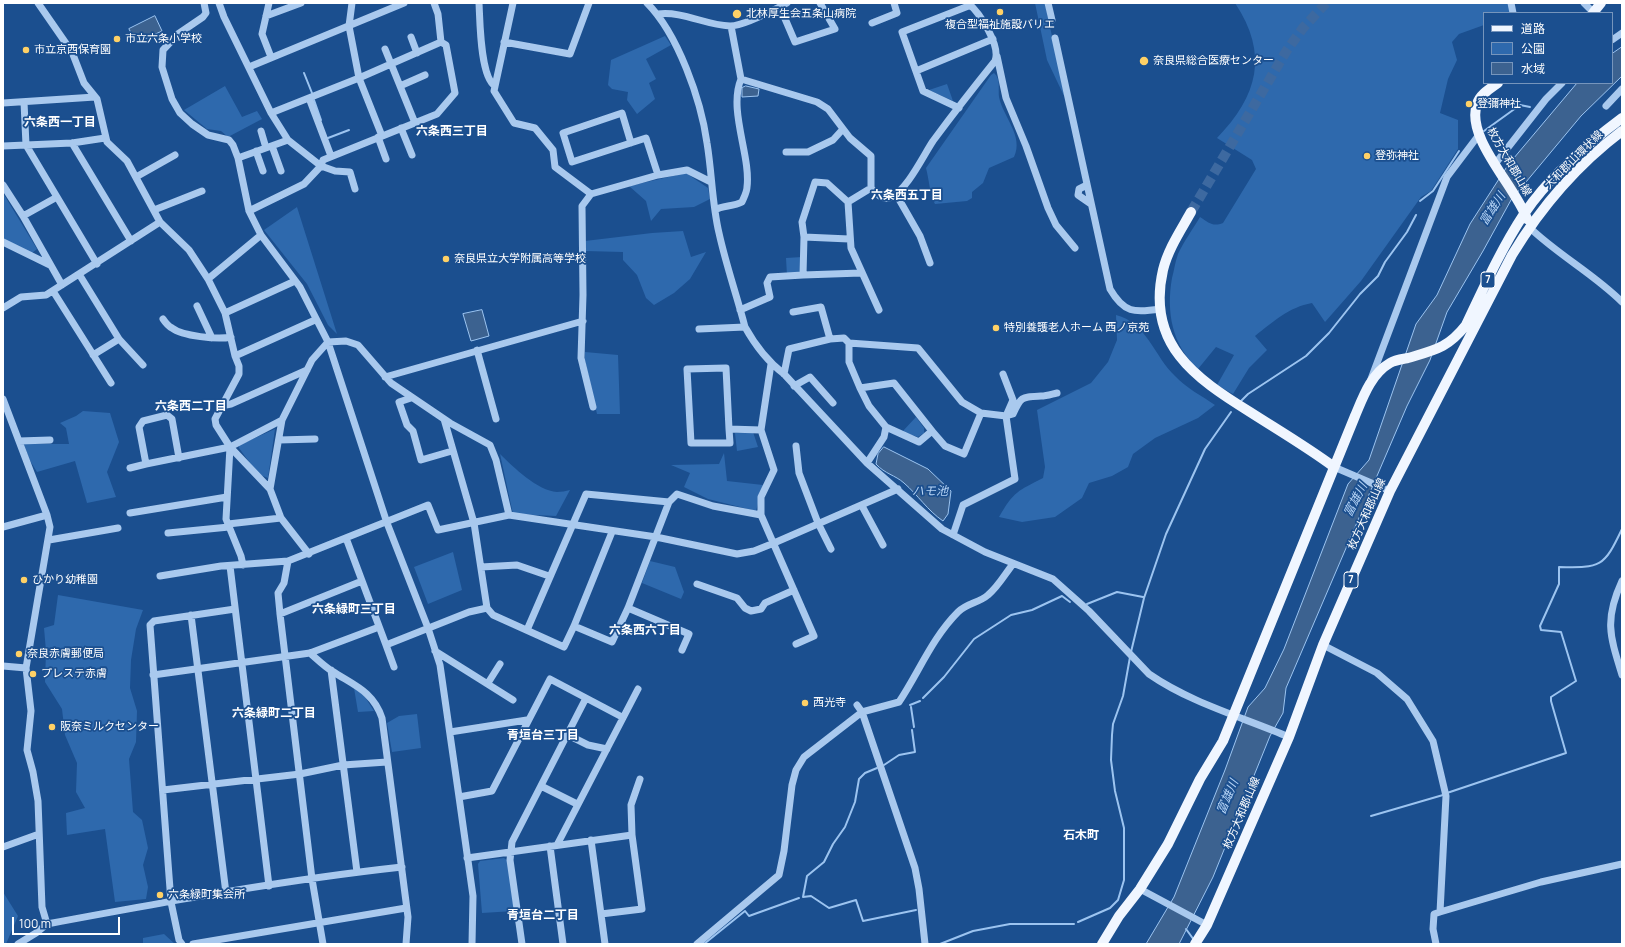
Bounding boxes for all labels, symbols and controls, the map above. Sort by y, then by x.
place label: 北林厚生会五条山病院 [746,7,856,21]
marker: 複合型福祉施設バリエ [995,7,1005,17]
marker: 北林厚生会五条山病院 [731,8,743,20]
legend [1483,12,1613,84]
place label: 複合型福祉施設バリエ [945,18,1055,32]
text: 道路 [1521,20,1545,37]
place label: 市立六条小学校 [125,32,202,46]
marker: 市立六条小学校 [112,34,122,44]
text: 公園 [1521,40,1545,57]
place label: 市立京西保育園 [34,43,111,57]
marker: 市立京西保育園 [21,45,31,55]
place label: 奈良県総合医療センター [1153,54,1274,68]
marker: 奈良県総合医療センター [1138,55,1150,67]
text: 水域 [1521,60,1545,77]
place label: 登彌神社 [1477,97,1521,111]
marker: 登彌神社 [1464,99,1474,109]
district label: 六条西一丁目 [24,116,96,130]
district label: 六条西三丁目 [416,125,488,139]
street label: 枚方大和郡山線 [1484,125,1534,199]
street label: 大和郡山環状線 [1542,128,1606,192]
place label: 登弥神社 [1375,149,1419,163]
marker: 登弥神社 [1362,151,1372,161]
district label: 六条西五丁目 [871,189,943,203]
water label: 富雄川 [1477,190,1509,228]
place label: 奈良県立大学附属高等学校 [454,252,586,266]
marker: 奈良県立大学附属高等学校 [441,254,451,264]
road number: 7 [1481,272,1495,288]
place label: 特別養護老人ホーム 西ノ京苑 [1004,321,1149,335]
marker: 特別養護老人ホーム 西ノ京苑 [991,323,1001,333]
district label: 六条西二丁目 [155,400,227,414]
street label: 枚方大和郡山線 [1345,476,1389,552]
water label: 富雄川 [1341,481,1371,519]
water label: ハモ池 [912,485,948,499]
road number: 7 [1344,572,1358,588]
place label: ひかり幼稚園 [32,573,98,587]
marker: ひかり幼稚園 [19,575,29,585]
district label: 六条緑町三丁目 [312,603,396,617]
district label: 六条西六丁目 [609,624,681,638]
place label: 奈良赤膚郵便局 [27,647,104,661]
marker: 奈良赤膚郵便局 [14,649,24,659]
place label: プレステ赤膚 [41,667,107,681]
marker: プレステ赤膚 [28,669,38,679]
place label: 西光寺 [813,696,846,710]
marker: 西光寺 [800,698,810,708]
district label: 六条緑町二丁目 [232,707,316,721]
place label: 阪奈ミルクセンター [60,720,159,734]
marker: 阪奈ミルクセンター [47,722,57,732]
district label: 青垣台三丁目 [507,729,579,743]
street label: 枚方大和郡山線 [1221,775,1263,851]
water label: 富雄川 [1214,778,1242,816]
district label: 石木町 [1063,829,1099,843]
place label: 六条緑町集会所 [168,888,245,902]
marker: 六条緑町集会所 [155,890,165,900]
scale bar [14,909,122,935]
district label: 青垣台二丁目 [507,909,579,923]
text: 100 m [19,915,51,932]

